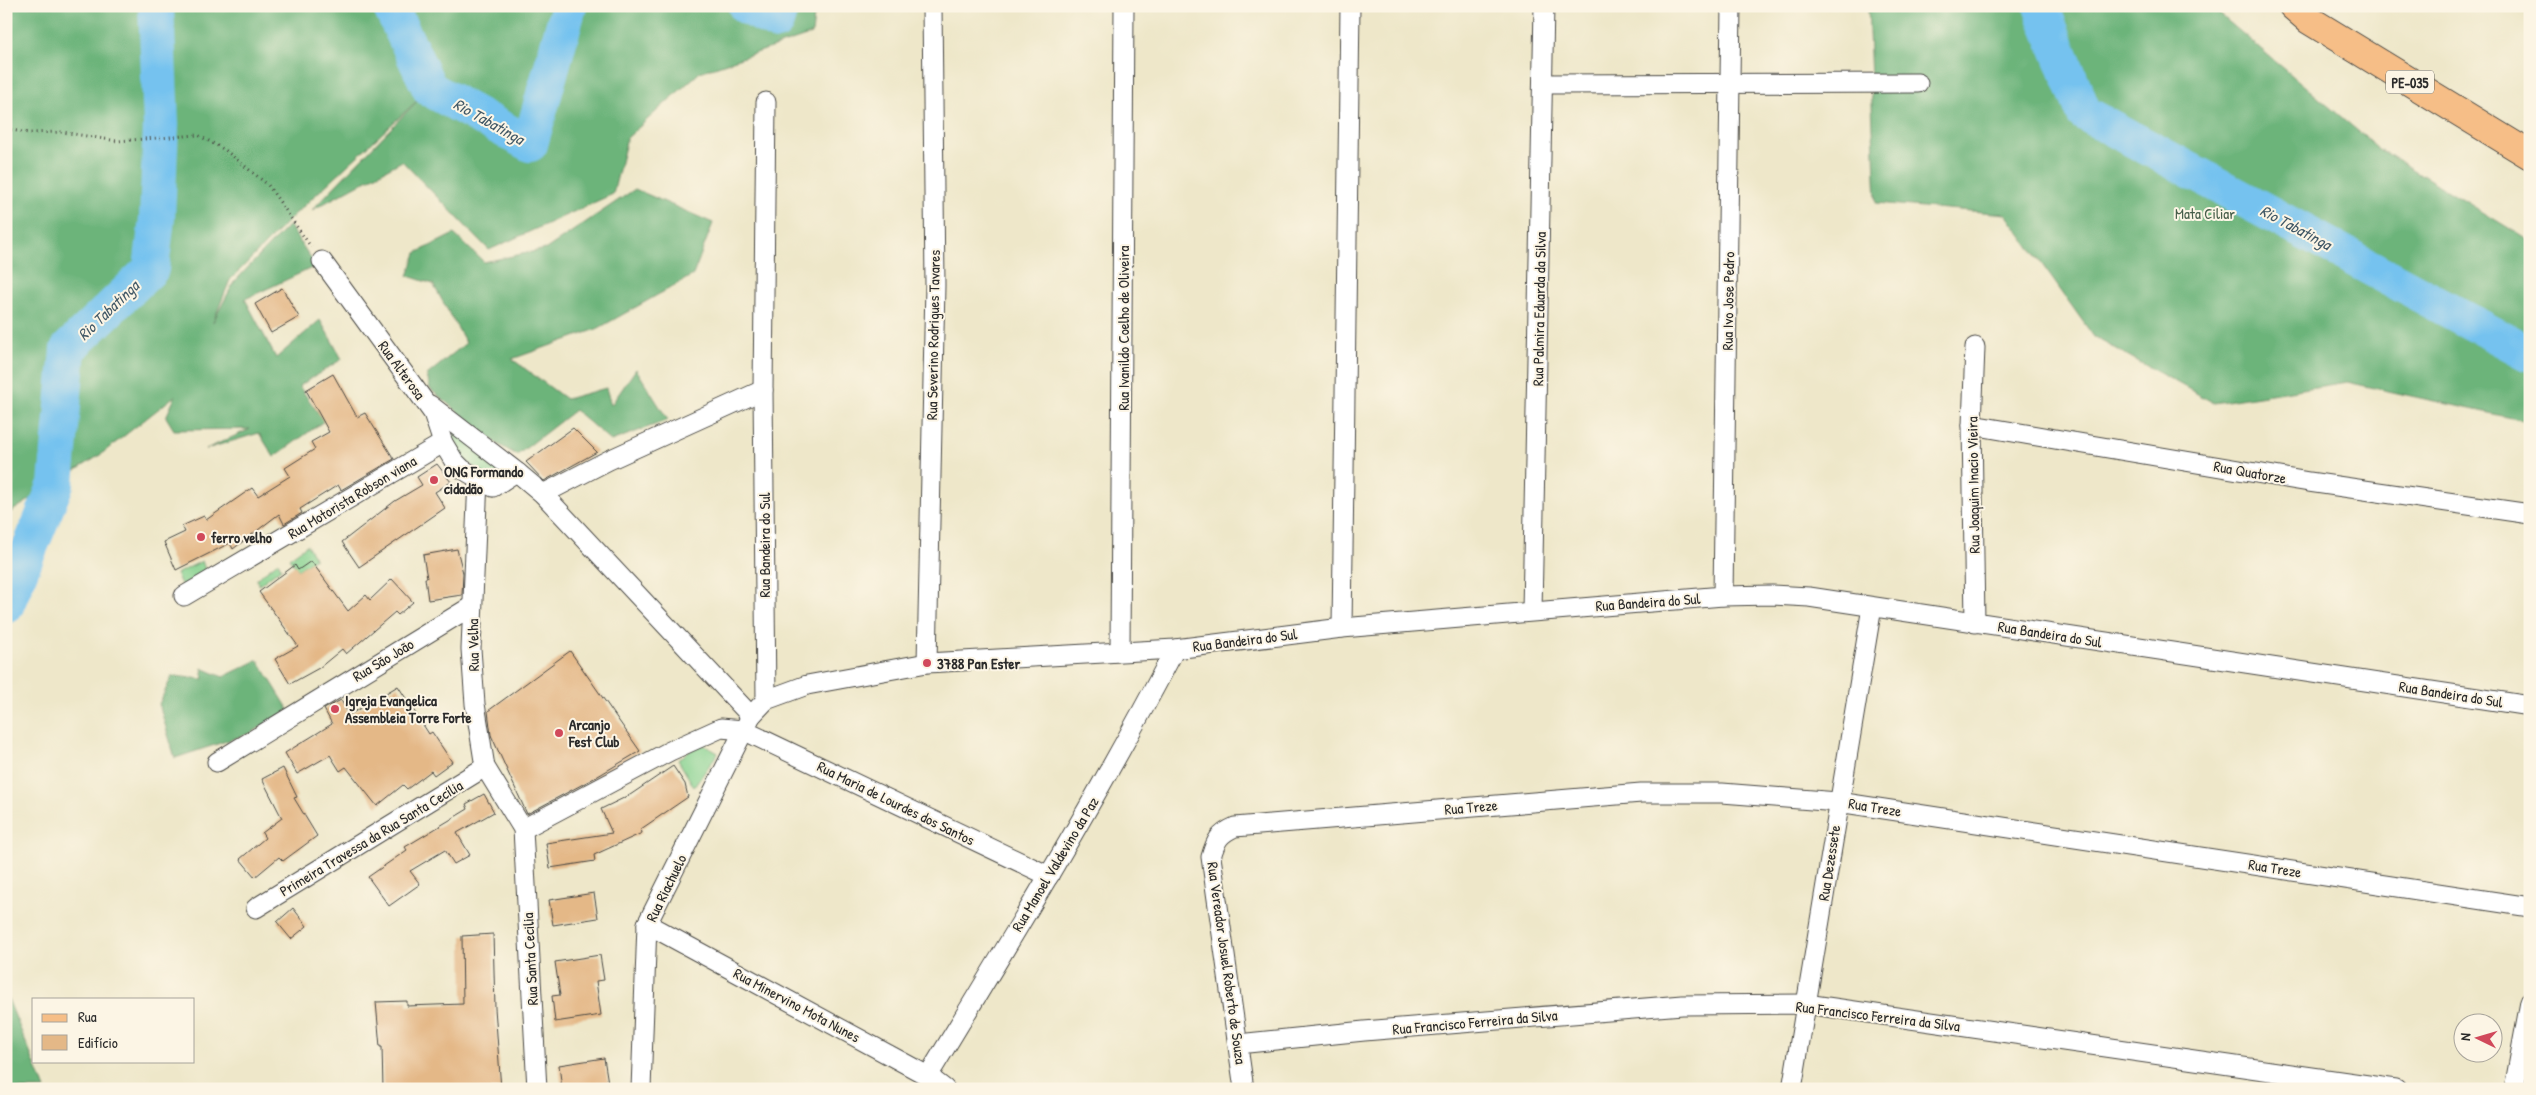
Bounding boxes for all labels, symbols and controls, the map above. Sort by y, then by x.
road number: PE-035 [2386,70,2434,94]
water label: Rio Tabatinga [450,93,530,150]
water label: Rio Tabatinga [2257,199,2337,256]
park label: Mata Ciliar [2175,203,2235,224]
street label: Rua Palmira Eduarda da Silva [1527,231,1551,386]
street label: Rua Ivanildo Coelho de Oliveira [1113,245,1134,411]
street label: Rua Severino Rodrigues Tavares [921,249,945,420]
street label: Rua Ivo Jose Pedro [1717,251,1739,351]
water label: Rio Tabatinga [73,274,145,345]
street label: Rua Alterosa [374,336,431,404]
street label: Rua Joaquim Inacio Vieira [1961,416,1985,554]
street label: Rua Motorista Robson viana [284,450,420,544]
street label: Rua Quatorze [2212,455,2288,489]
place label: ONG Formando cidadão [444,461,523,499]
marker: ONG Formando cidadão [428,474,440,486]
street label: Rua Bandeira do Sul [754,493,775,597]
place label: ferro velho [211,527,272,548]
marker: ferro velho [195,531,207,543]
street label: Rua Bandeira do Sul [1595,588,1701,616]
street label: Rua Bandeira do Sul [1997,615,2103,653]
street label: Rua Velha [462,618,484,672]
street label: Rua Bandeira do Sul [1192,623,1298,657]
street label: Rua São João [348,634,418,686]
place label: 3788 Pan Ester [937,653,1020,674]
marker: 3788 Pan Ester [921,657,933,669]
street label: Rua Bandeira do Sul [2398,675,2504,713]
place label: Igreja Evangelica Assembleia Torre Forte [345,690,472,728]
marker: Igreja Evangelica Assembleia Torre Forte [329,703,341,715]
place label: Arcanjo Fest Club [568,714,619,752]
marker: Arcanjo Fest Club [553,727,565,739]
street label: Rua Maria de Lourdes dos Santos [814,756,978,850]
street label: Primeira Travessa da Rua Santa Cecília [275,775,467,901]
street label: Rua Manoel Valdevino da Paz [1006,792,1104,935]
street label: Rua Treze [1847,792,1903,822]
street label: Rua Treze [1444,794,1498,820]
street label: Rua Dezessete [1813,824,1845,902]
street label: Rua Riachuelo [641,851,691,925]
street label: Rua Treze [2247,853,2303,883]
street label: Rua Vereador Josuel Roberto de Souza [1202,861,1252,1066]
street label: Rua Santa Cecilia [517,912,543,1006]
street label: Rua Minervino Mota Nunes [730,963,864,1047]
street label: Rua Francisco Ferreira da Silva [1795,996,1961,1037]
legend [32,998,195,1062]
street label: Rua Francisco Ferreira da Silva [1392,1004,1558,1040]
text: Rua [78,1006,97,1027]
north arrow [2454,1012,2504,1062]
text: Edifício [78,1032,118,1053]
text: N [2455,1032,2474,1041]

